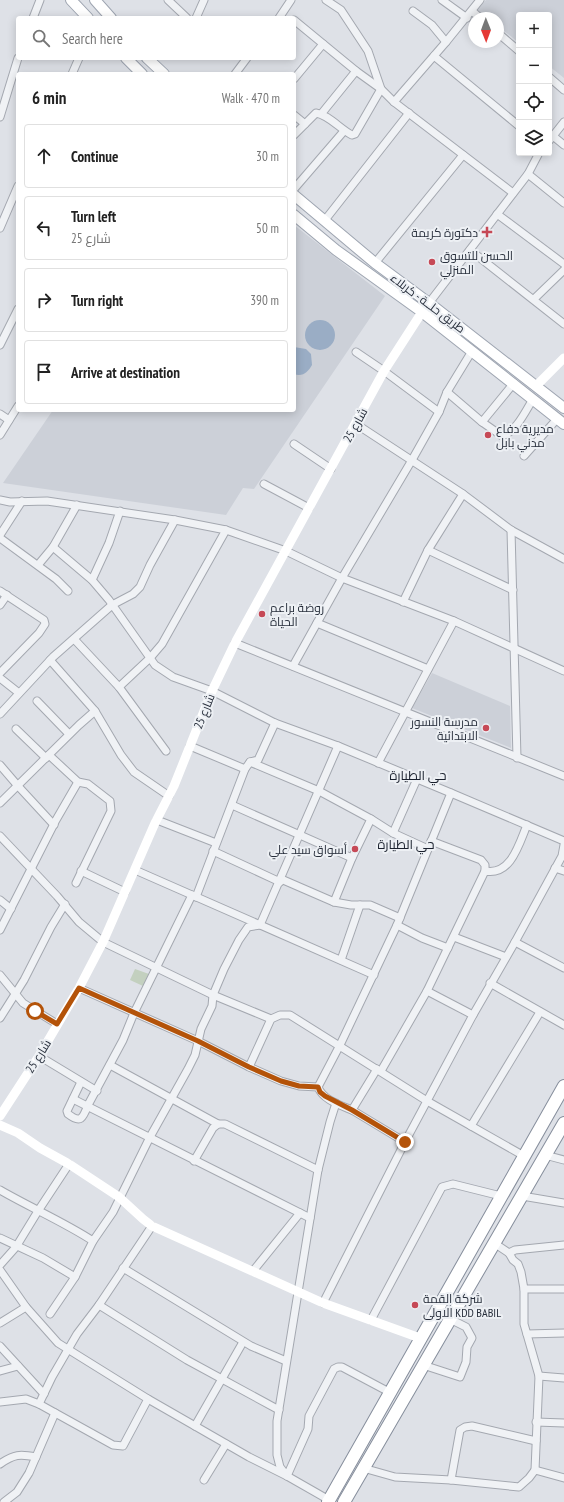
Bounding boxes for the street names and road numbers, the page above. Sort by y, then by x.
street label: طريق حلــة - كربلاء [388,270,468,336]
street label: شارع 25 [340,405,371,445]
street label: شارع 25 [190,691,219,731]
street label: شارع 25 [22,1036,55,1076]

